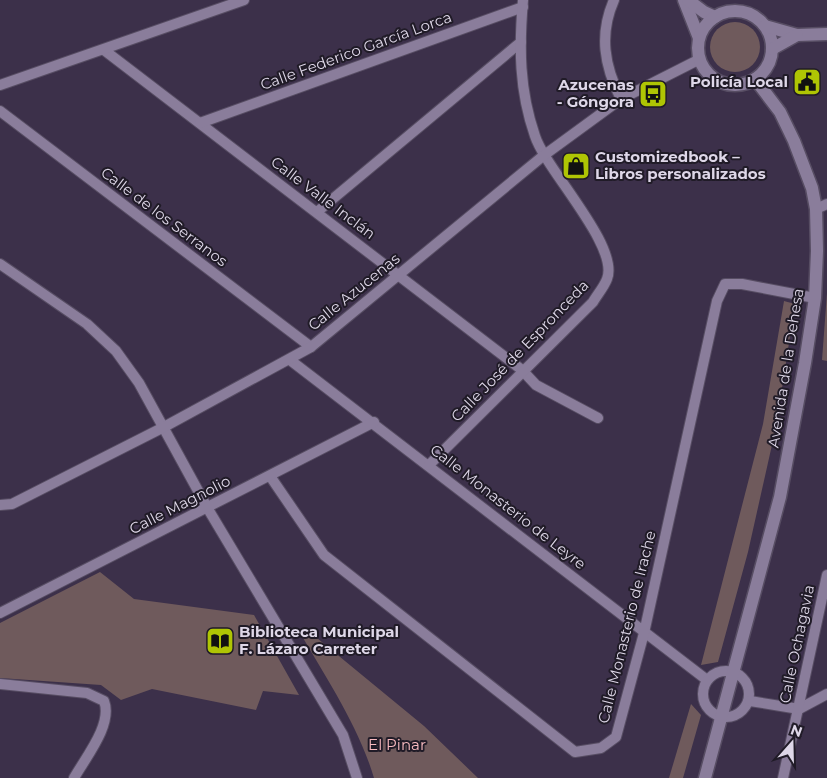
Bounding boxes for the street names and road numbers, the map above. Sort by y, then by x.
street label: Calle Federico García Lorca [258,7,454,94]
street label: Calle Valle Inclán [267,152,379,243]
street label: Calle de los Serranos [97,163,231,270]
street label: Calle Azucenas [304,249,403,334]
street label: Calle José de Espronceda [447,276,592,426]
street label: Avenida de la Dehesa [764,287,808,449]
street label: Calle Monasterio de Leyre [427,440,590,573]
street label: Calle Magnolio [126,471,233,538]
street label: Calle Monasterio de Irache [593,528,660,725]
street label: Calle Ochagavia [775,583,818,705]

